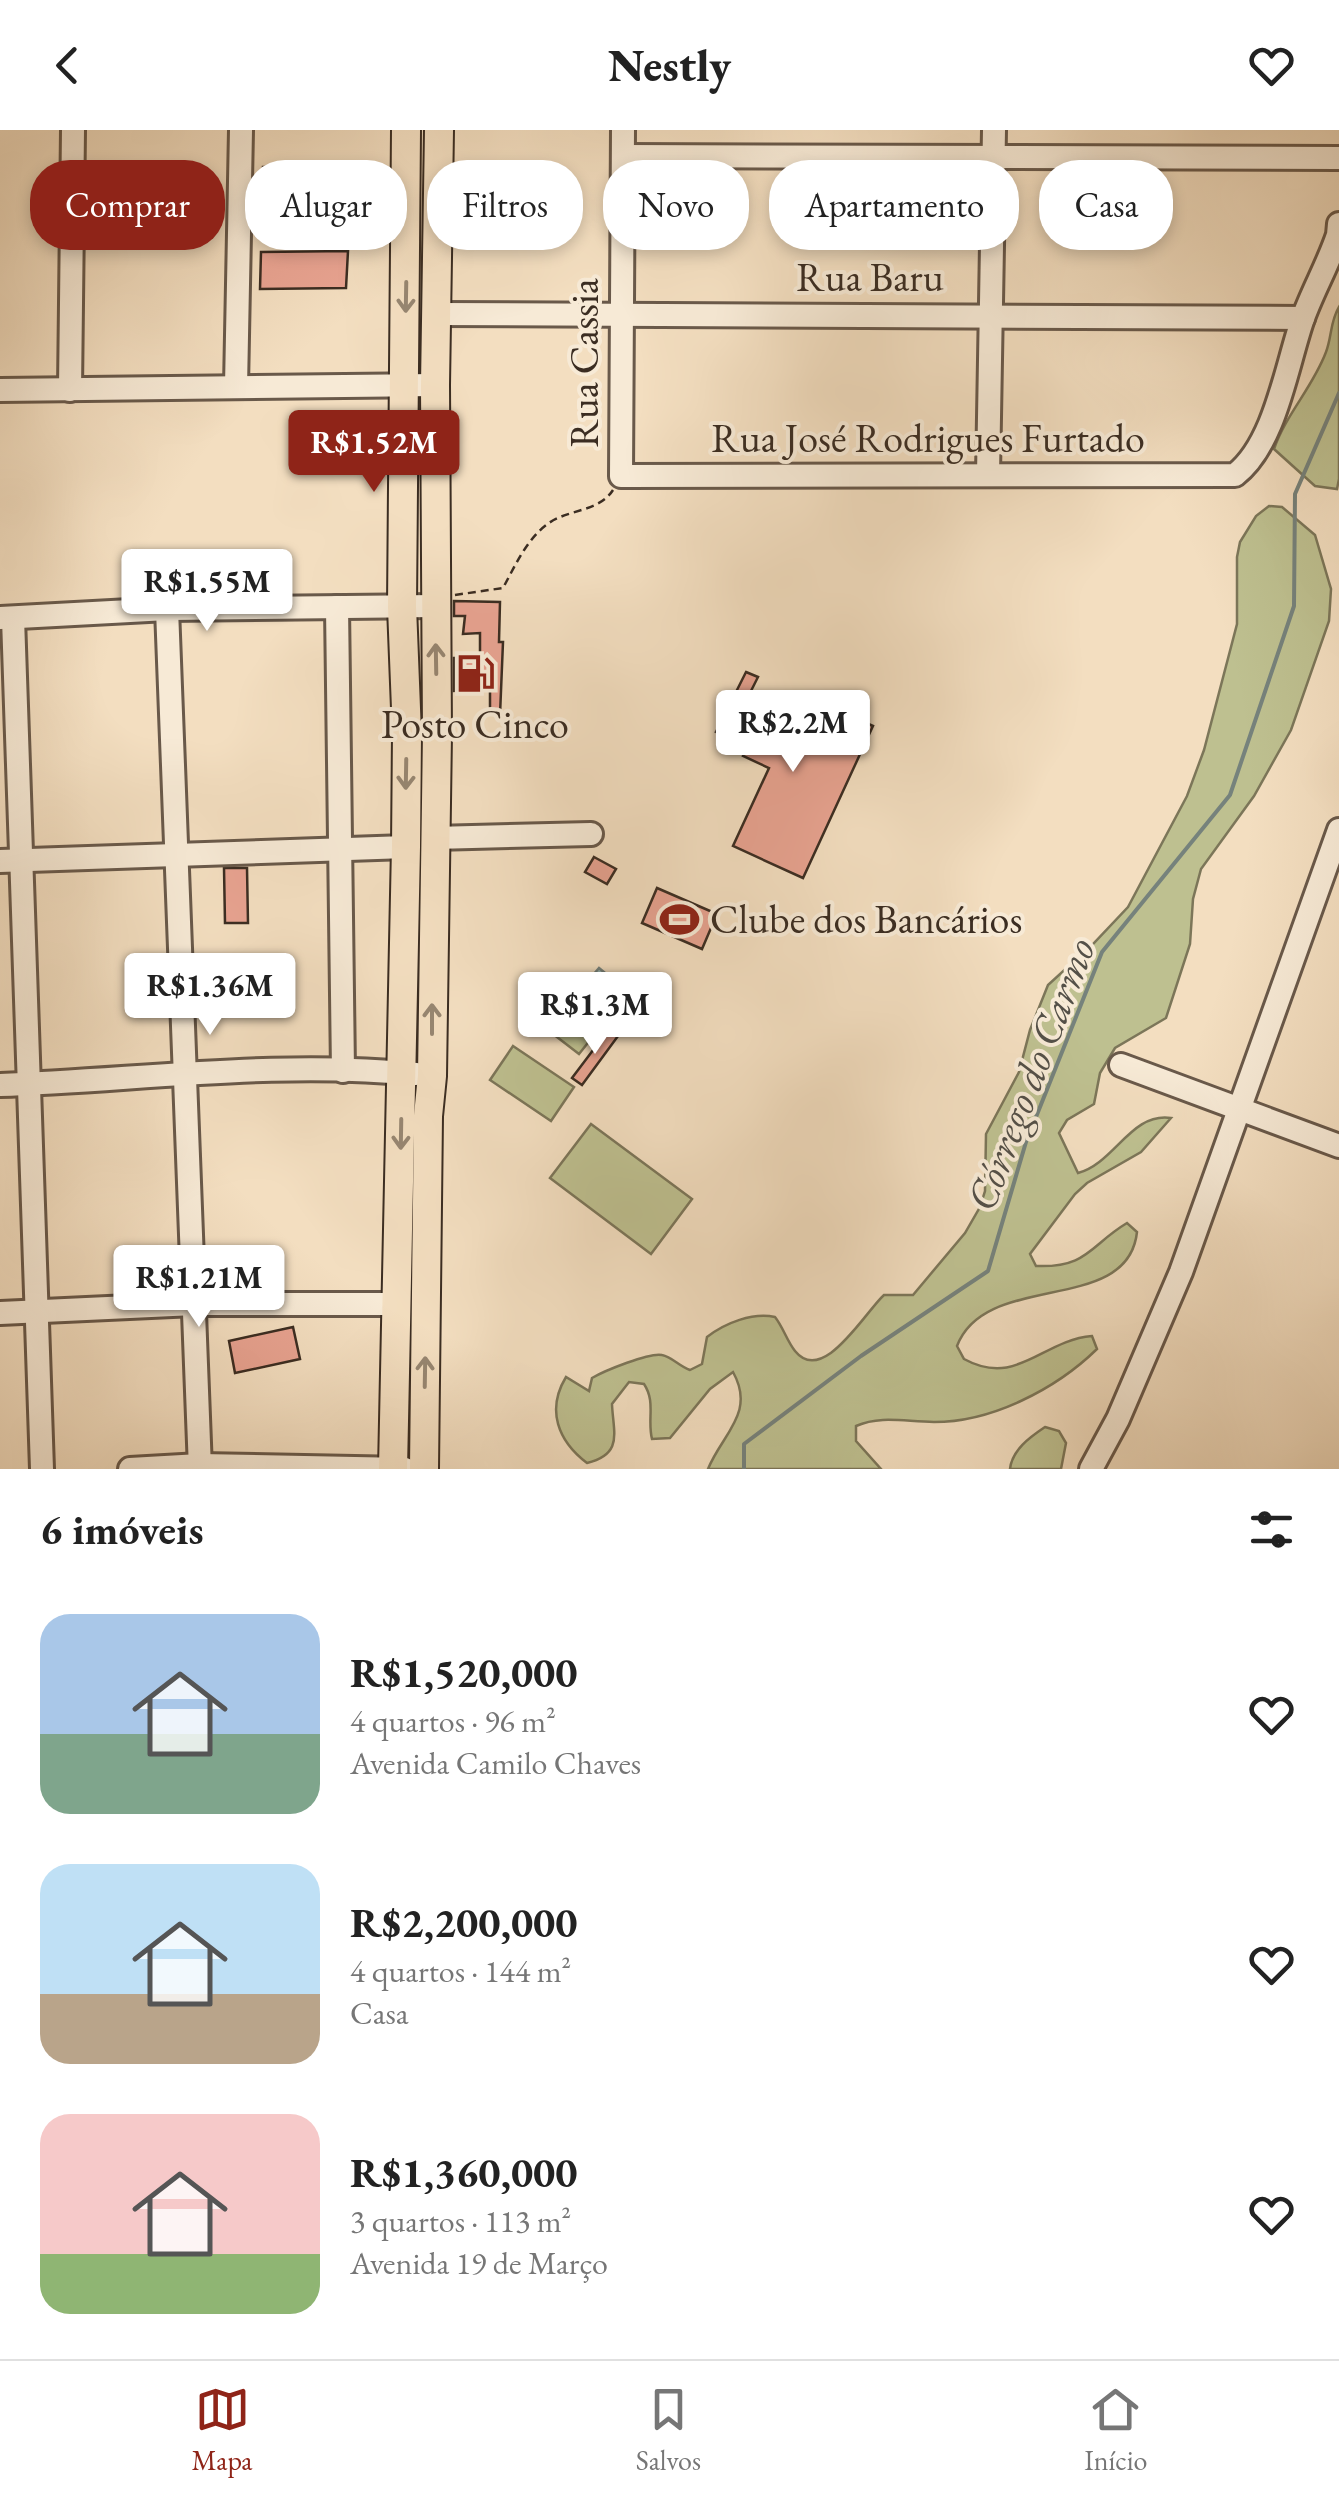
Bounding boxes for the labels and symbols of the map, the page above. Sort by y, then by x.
street label: Rua Baru [796,251,944,303]
street label: Rua Cassia [558,278,610,448]
one-way arrow [396,280,416,313]
pin: R$1.52M [282,410,466,495]
street label: Rua José Rodrigues Furtado [711,412,1145,464]
pin: R$1.55M [115,549,299,634]
one-way arrow [426,643,445,675]
fuel station icon: Posto Cinco [454,653,496,695]
pin: R$2.2M [712,690,874,775]
place label: Posto Cinco [381,698,569,750]
one-way arrow [396,758,416,790]
place label: Clube dos Bancários [710,893,1022,945]
sports icon: Clube dos Bancários [659,898,701,940]
water label: Córrego do Carmo [953,930,1108,1218]
pin: R$1.36M [118,953,302,1038]
pin: R$1.3M [514,972,676,1057]
one-way arrow [422,1003,442,1036]
one-way arrow [392,1118,411,1150]
pin: R$1.21M [107,1245,291,1330]
one-way arrow [416,1356,434,1388]

